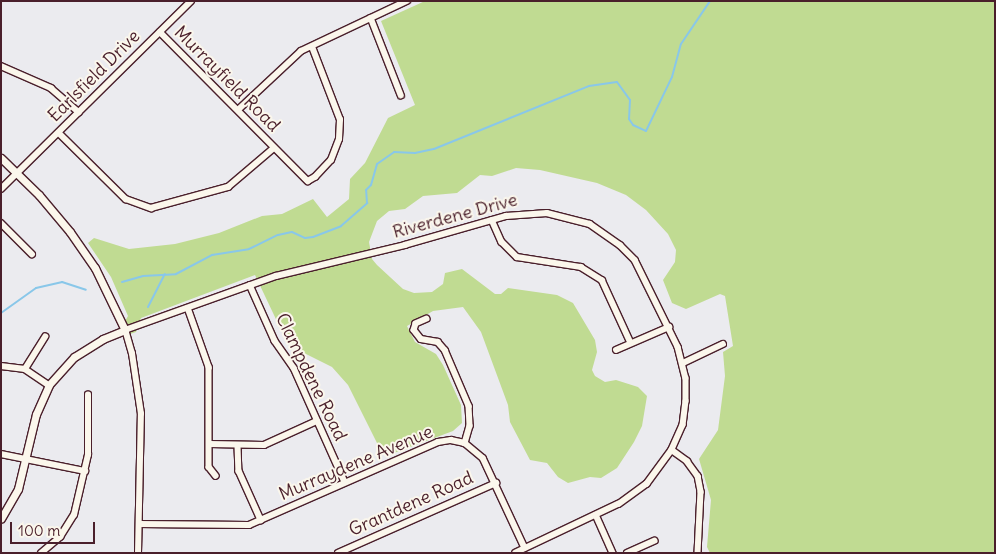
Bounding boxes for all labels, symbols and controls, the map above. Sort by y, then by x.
street label: Murrayfield Road [170,22,284,136]
street label: Earlsfield Drive [43,25,145,127]
street label: Riverdene Drive [390,189,520,243]
street label: Clampdene Road [271,310,351,444]
street label: Murraydene Avenue [276,421,436,505]
street label: Grantdene Road [346,467,476,541]
scale bar [12,512,98,544]
text: 100 m [18,521,60,540]

